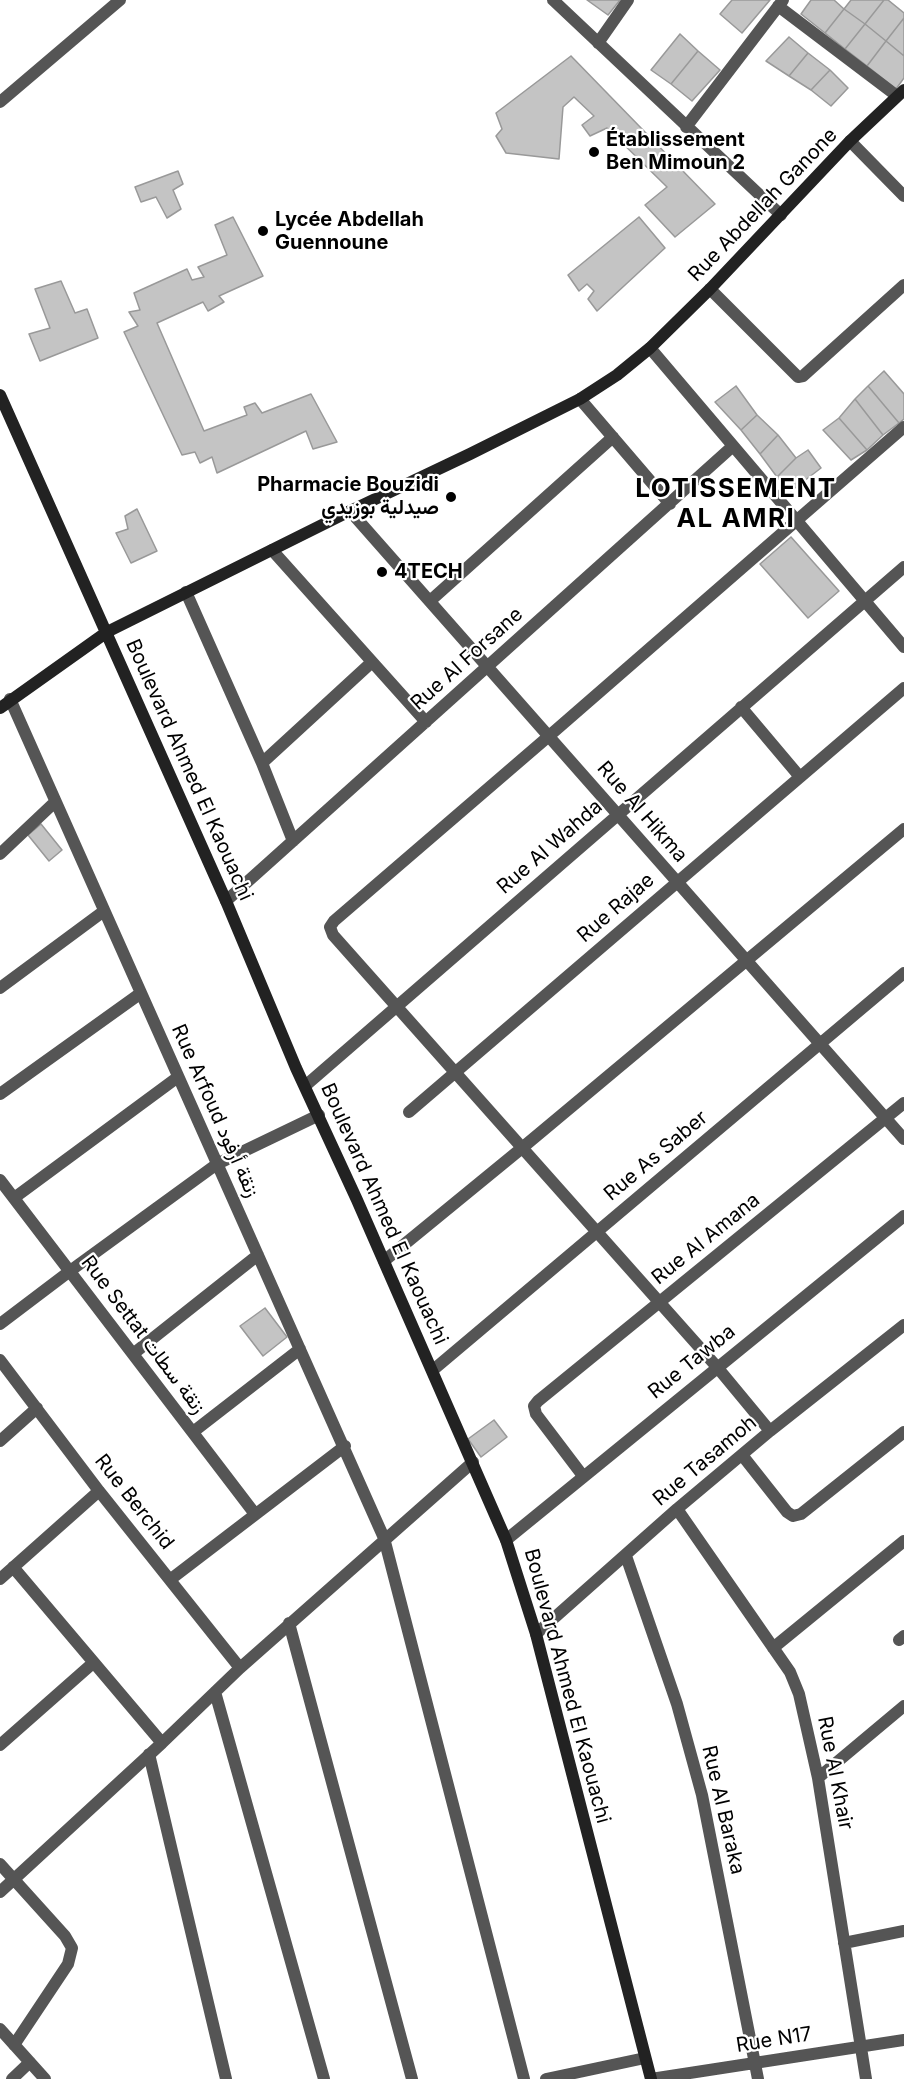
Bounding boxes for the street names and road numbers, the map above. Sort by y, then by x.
street label: Rue Abdellah Ganone [684,123,842,287]
street label: Rue Al Forsane [406,603,528,715]
street label: Boulevard Ahmed El Kaouachi [120,636,258,904]
street label: Rue Al Hikma [592,757,692,867]
street label: Rue Al Wahda [493,795,607,899]
street label: Rue Rajae [573,868,659,948]
street label: Rue Arfoud زنقة أرفود [166,1021,264,1201]
street label: Boulevard Ahmed El Kaouachi [315,1080,453,1348]
street label: Rue As Saber [599,1106,713,1206]
street label: Rue Al Amana [647,1188,765,1290]
street label: Rue Settat زنقة سطات [76,1251,210,1419]
street label: Rue Tawba [644,1320,740,1404]
street label: Rue Tasamoh [648,1411,762,1511]
street label: Rue Berchid [89,1450,179,1554]
street label: Boulevard Ahmed El Kaouachi [519,1546,615,1826]
street label: Rue Al Khair [812,1714,858,1832]
street label: Rue Al Baraka [697,1743,749,1877]
street label: Rue N17 [734,2022,814,2058]

